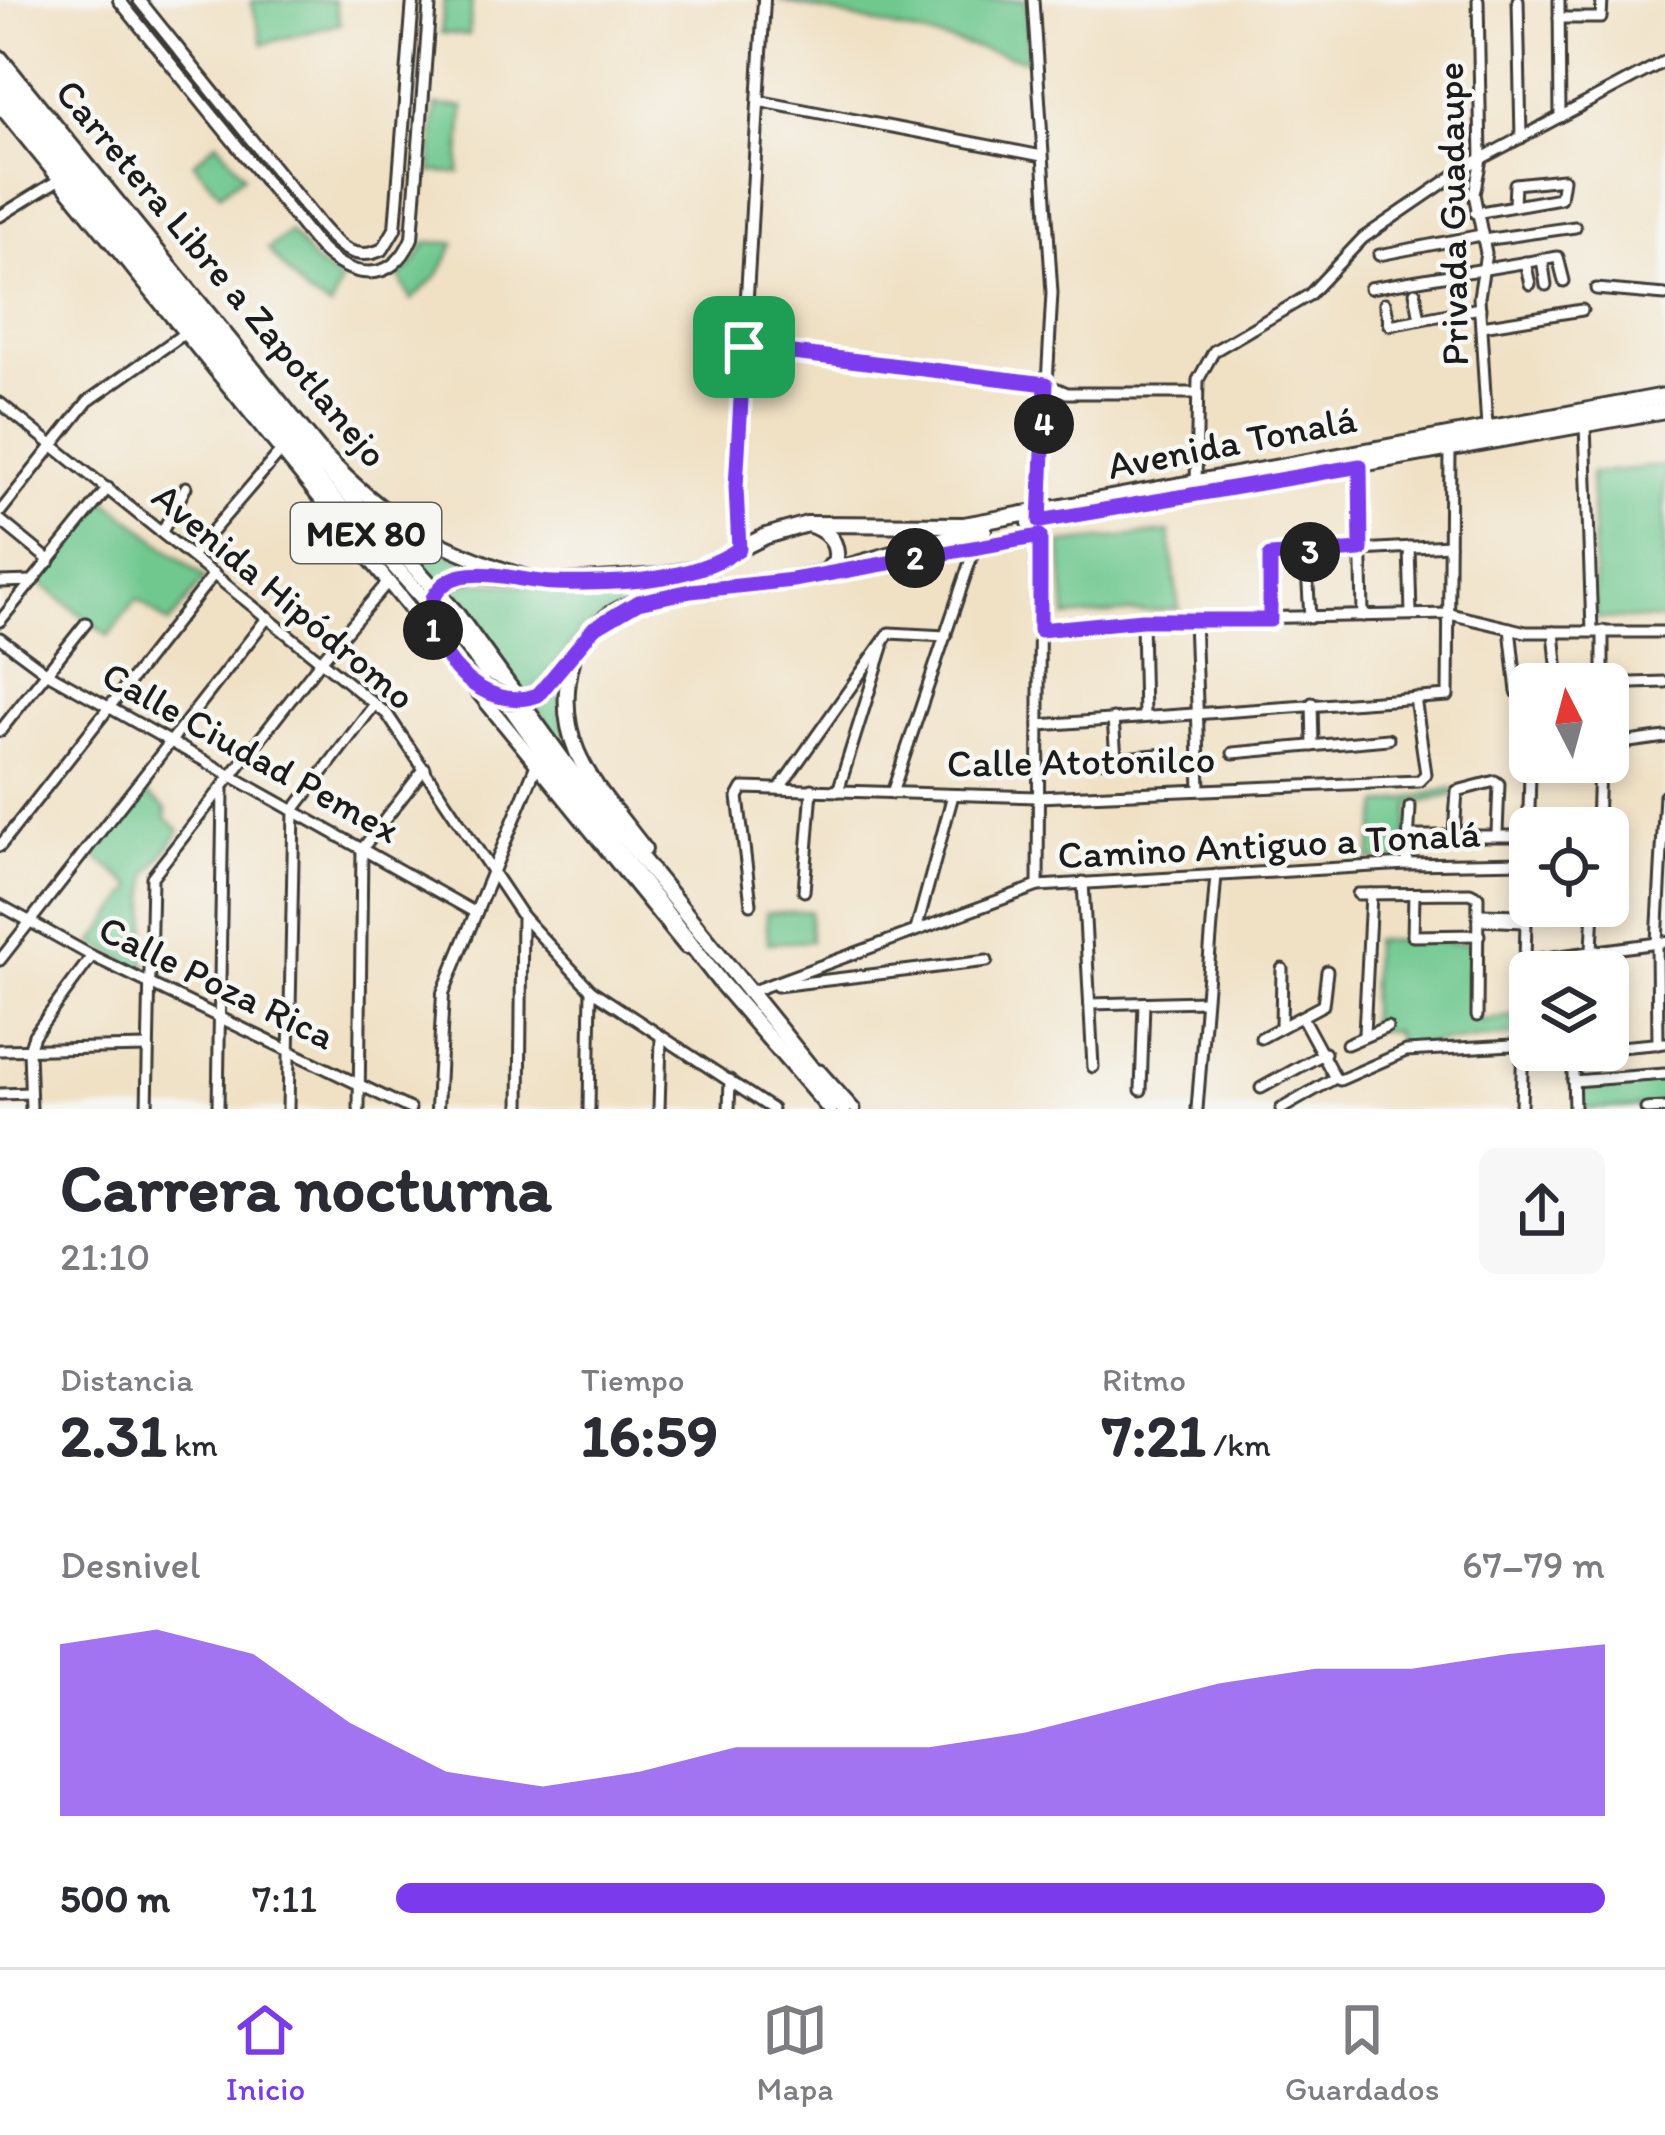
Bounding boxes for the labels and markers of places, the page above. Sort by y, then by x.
pin [693,296,795,398]
pin: 4 [1014,394,1074,454]
pin: 3 [1280,522,1340,582]
pin: 2 [885,528,945,588]
pin: 1 [403,600,463,660]

